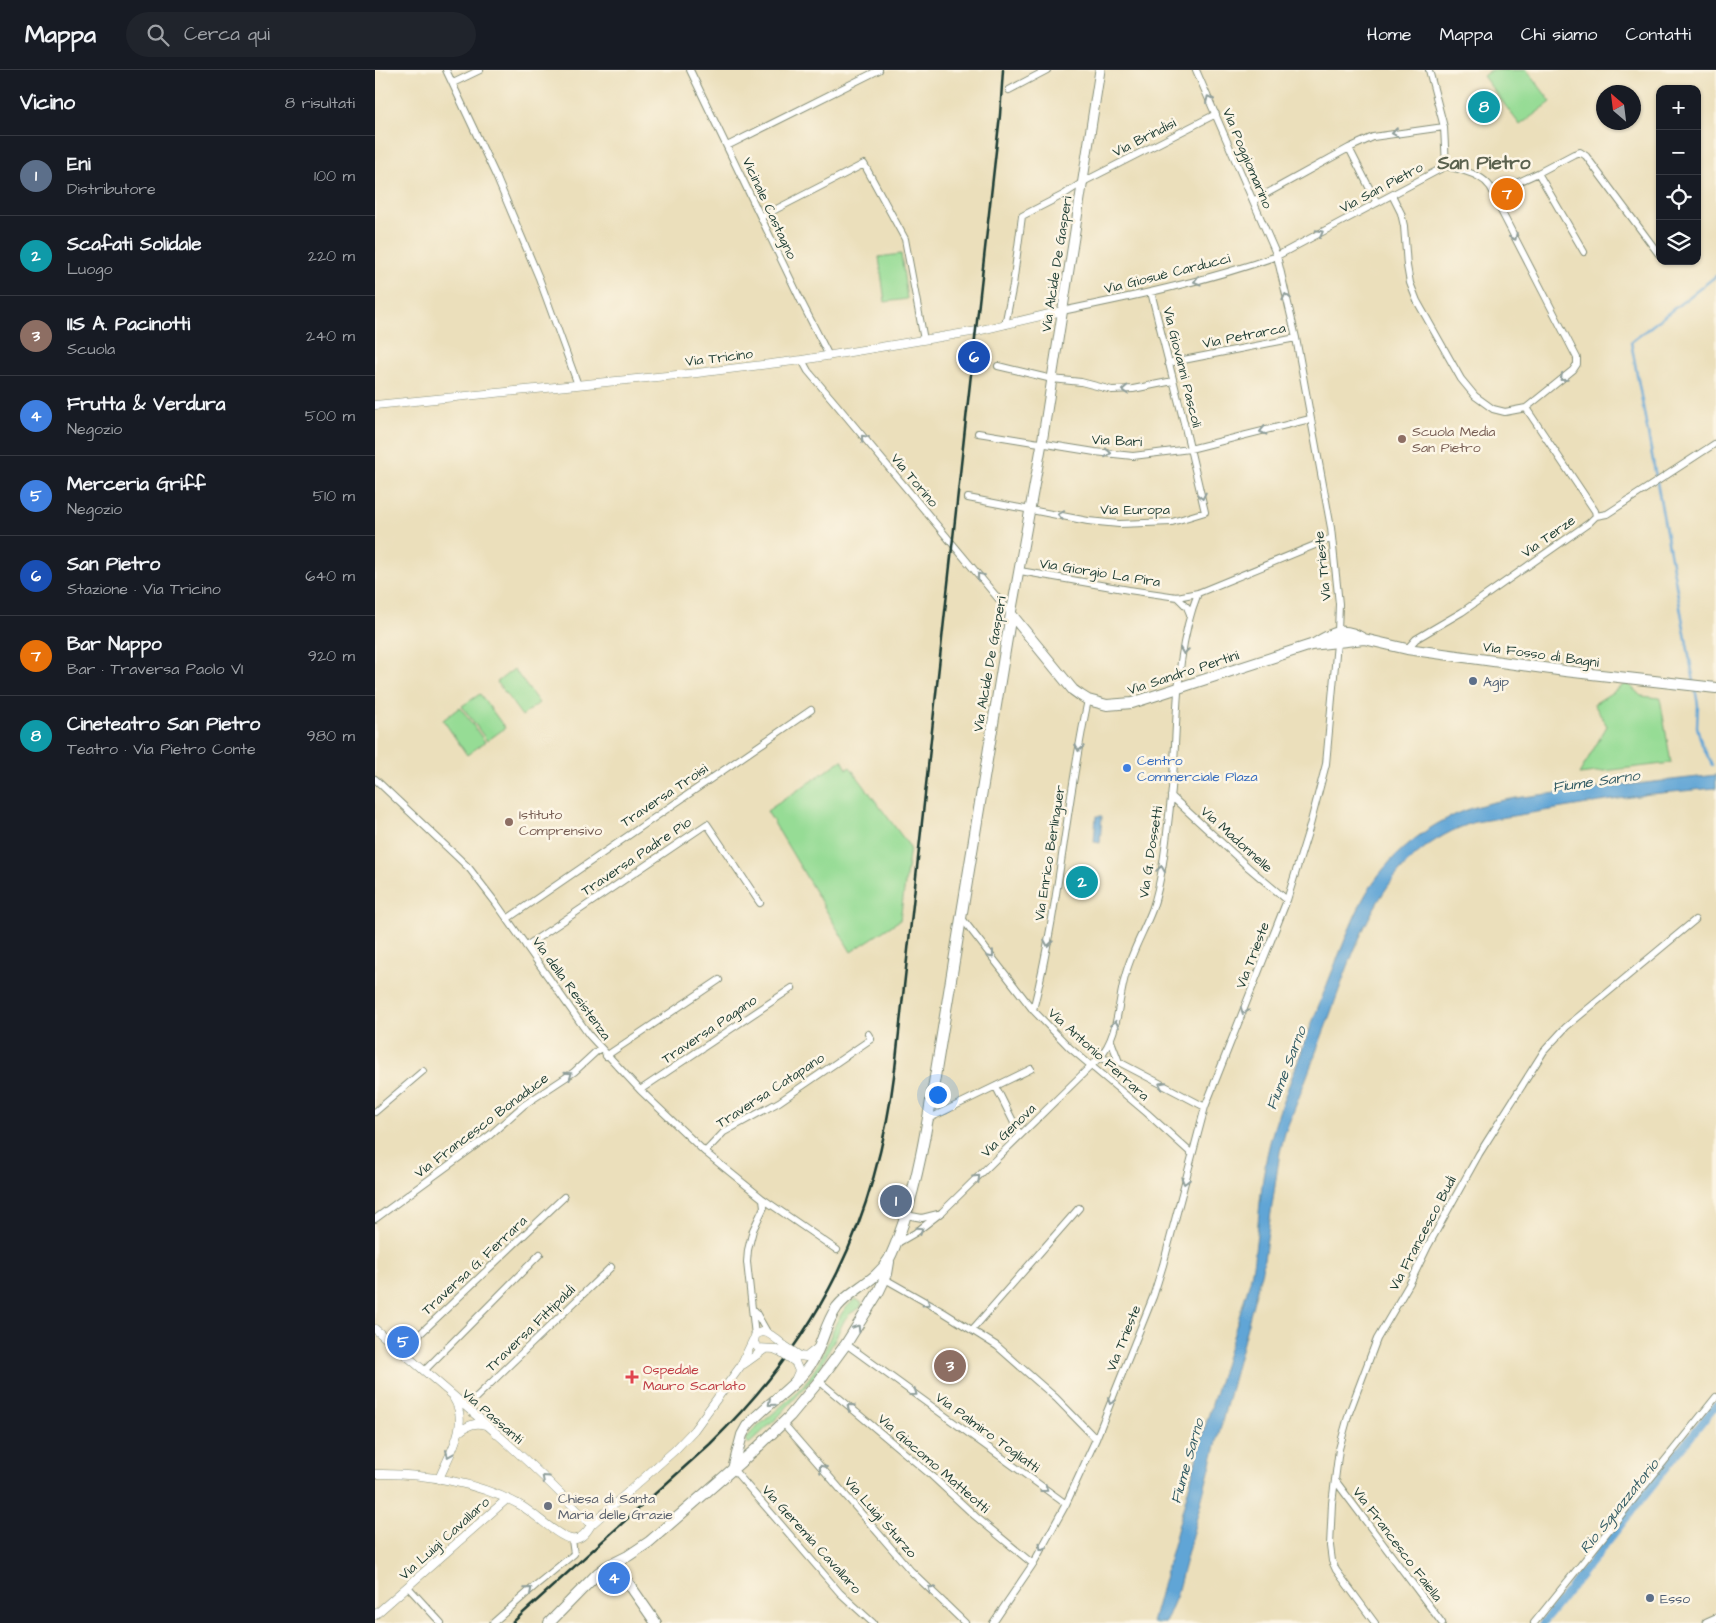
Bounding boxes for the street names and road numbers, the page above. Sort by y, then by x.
street label: Via Poggiomarino [1217,105,1277,212]
street label: Via Brindisi [1109,113,1180,162]
street label: Vicinale Castagno [737,154,802,263]
street label: Via San Pietro [1336,157,1427,218]
street label: Via Alcide De Gasperi [1036,195,1078,334]
street label: Via Giosuè Carducci [1102,249,1232,299]
street label: Via Giovanni Pascoli [1157,305,1207,430]
street label: Via Petrarca [1201,318,1287,354]
street label: Via Tricino [684,344,754,372]
street label: Via Bari [1091,430,1143,452]
street label: Via Torino [886,449,943,512]
street label: Via Europa [1100,500,1170,520]
street label: Via Terze [1517,511,1580,563]
street label: Via Trieste [1309,530,1337,602]
street label: Via Giorgio La Pira [1038,554,1162,592]
street label: Via Alcide De Gasperi [968,595,1012,734]
street label: Via Fosso di Bagni [1482,637,1600,673]
street label: Via Sandro Pertini [1125,645,1242,700]
street label: Traversa Troisi [617,759,712,832]
street label: Via Enrico Berlinguer [1029,784,1071,923]
street label: Via Madonnelle [1196,802,1277,878]
street label: Via G. Dossetti [1134,805,1168,900]
street label: Traversa Padre Pio [578,812,696,901]
street label: Via Trieste [1231,919,1275,992]
street label: Via della Resistenza [527,933,616,1044]
street label: Traversa Pagano [658,990,761,1069]
street label: Via Antonio Ferrara [1043,1004,1153,1106]
street label: Traversa Catapano [712,1048,829,1133]
street label: Via Francesco Bonaduce [410,1068,553,1183]
street label: Via Genova [977,1099,1041,1162]
street label: Via Francesco Budi [1384,1173,1462,1294]
street label: Traversa G. Ferrara [417,1211,532,1320]
street label: Traversa Fittipaldi [481,1281,580,1377]
street label: Via Trieste [1102,1302,1146,1375]
street label: Via Passanti [457,1384,527,1449]
street label: Via Palmiro Togliatti [931,1388,1044,1478]
street label: Via Giacomo Matteotti [873,1409,994,1518]
street label: Via Luigi Sturzo [839,1473,921,1563]
street label: Via Geremia Cavallaro [757,1481,866,1599]
street label: Via Francesco Faiella [1347,1483,1447,1606]
street label: Via Luigi Cavallaro [395,1492,495,1585]

